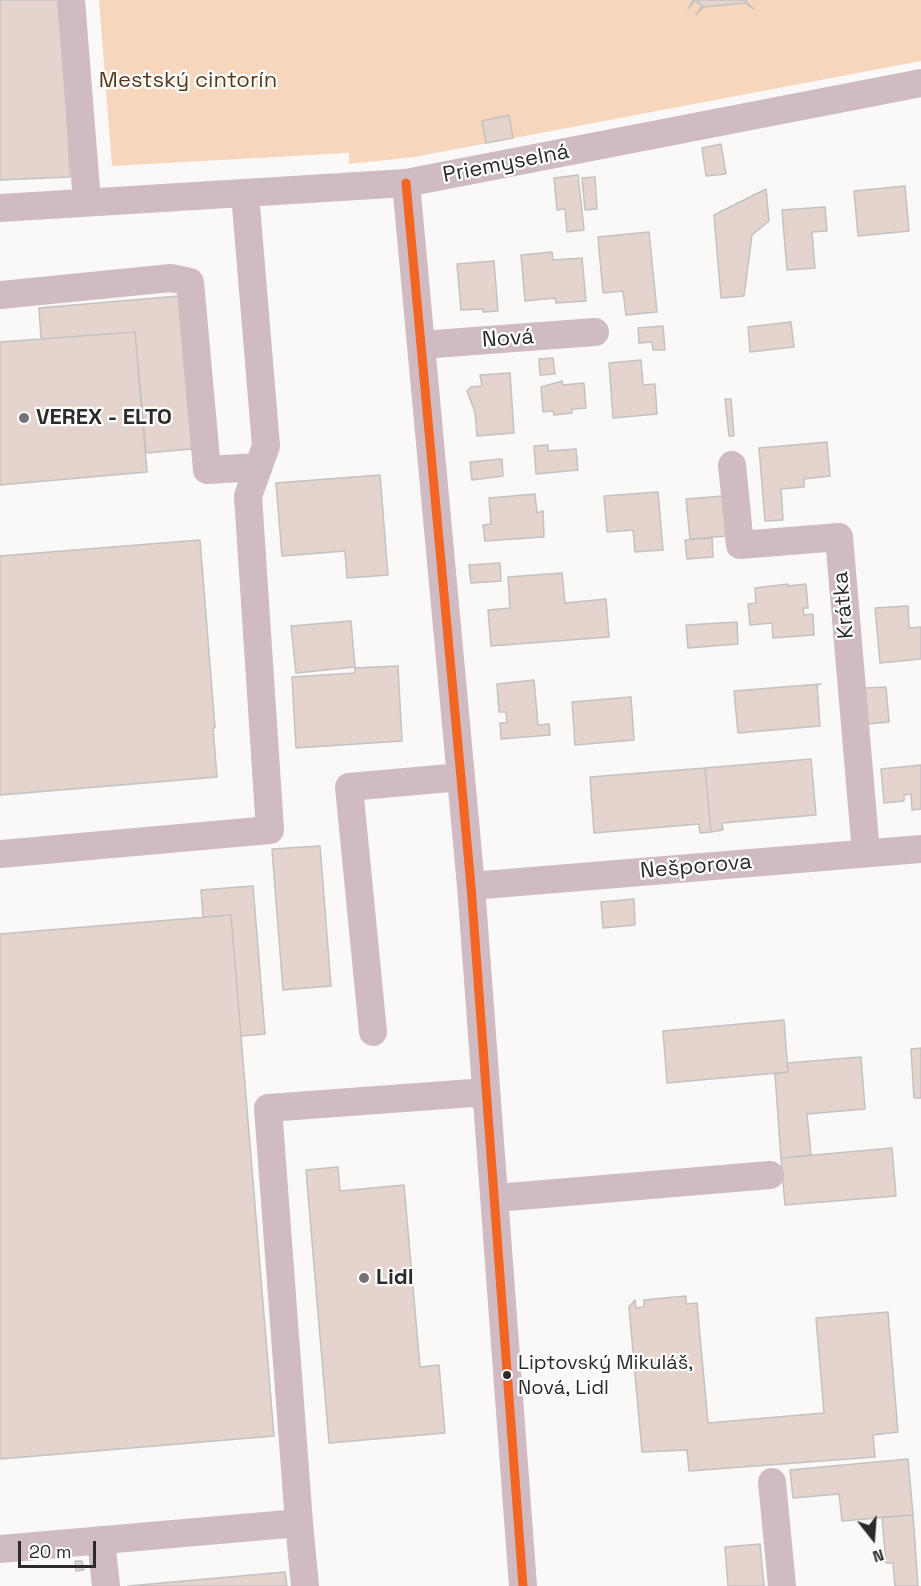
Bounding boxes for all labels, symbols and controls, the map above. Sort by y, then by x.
park label: Mestský cintorín [99,68,277,94]
street label: Priemyselná [441,139,571,189]
street label: Nová [481,324,535,354]
place label: VEREX - ELTO [36,405,172,431]
marker: VEREX - ELTO [17,411,31,425]
street label: Krátka [828,570,860,640]
street label: Nešporova [639,849,753,885]
place label: Lidl [376,1265,414,1291]
marker: Lidl [357,1271,371,1285]
place label: Liptovský Mikuláš, Nová, Lidl [518,1352,693,1399]
marker: Liptovský Mikuláš, Nová, Lidl [501,1369,513,1381]
north arrow [843,1508,903,1568]
scale bar [21,1529,99,1567]
text: 20 m [29,1540,72,1563]
text: N [870,1544,887,1567]

